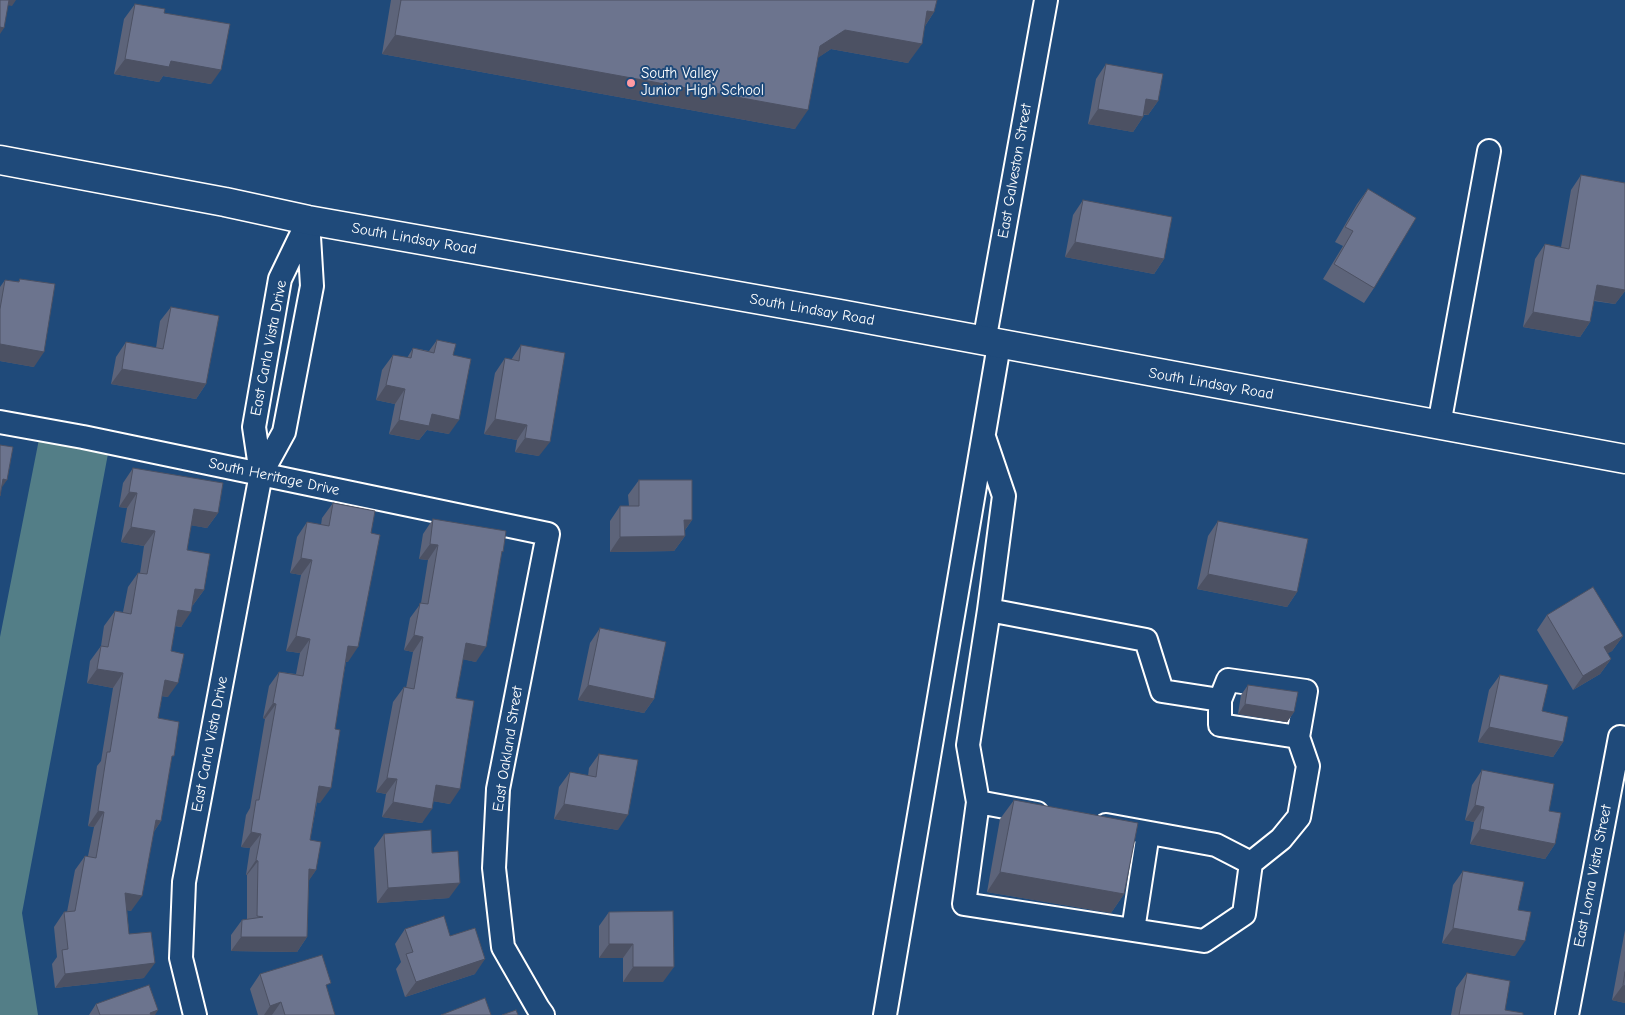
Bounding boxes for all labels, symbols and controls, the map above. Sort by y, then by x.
place label: South Valley Junior High School [641,65,764,100]
marker: South Valley Junior High School [625,77,637,89]
street label: East Galveston Street [994,102,1036,240]
street label: South Lindsay Road [350,219,478,259]
street label: East Carla Vista Drive [247,279,291,417]
street label: South Lindsay Road [748,290,876,330]
street label: South Lindsay Road [1147,364,1275,404]
street label: South Heritage Drive [207,454,341,500]
street label: East Carla Vista Drive [188,675,232,813]
street label: East Oakland Street [489,685,527,813]
street label: East Loma Vista Street [1570,803,1616,949]

